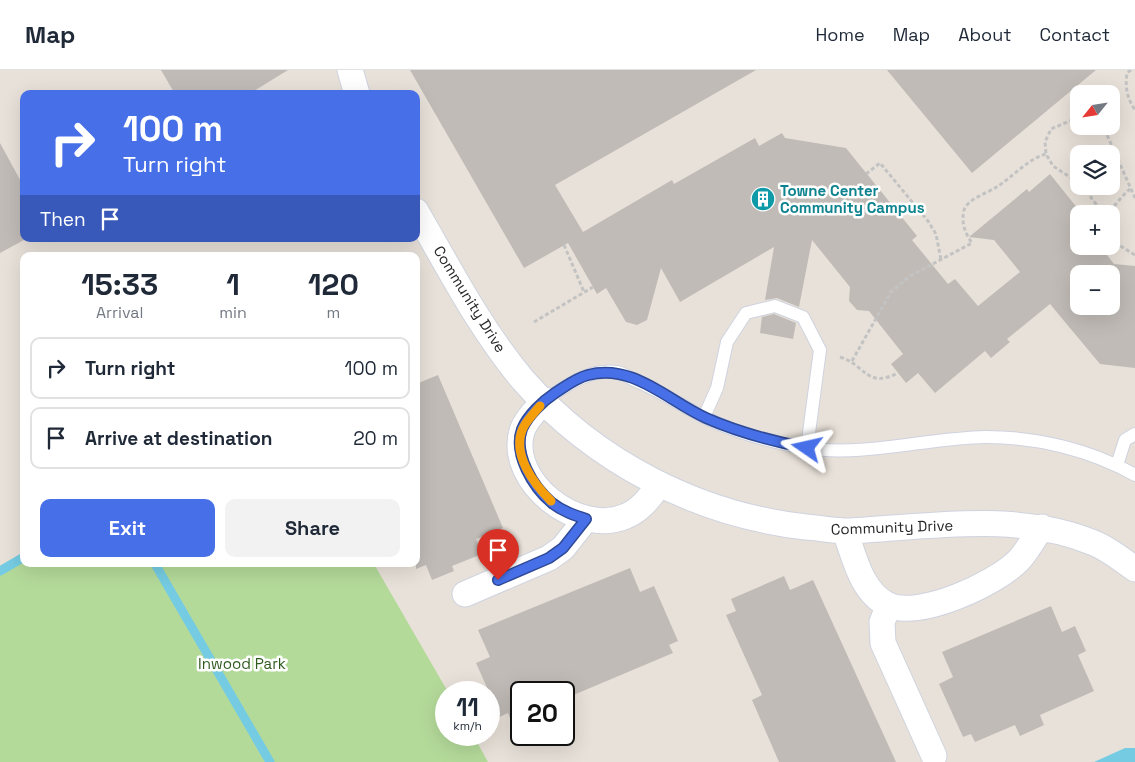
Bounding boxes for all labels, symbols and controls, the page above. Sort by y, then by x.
text: Map [25,19,75,50]
text: Home [816,23,865,46]
text: Map [893,23,930,46]
text: About [958,23,1012,46]
text: Contact [1040,23,1110,46]
north arrow [1070,85,1120,135]
map controls [1070,85,1120,315]
text: 100 m [123,107,223,151]
icon: right [40,110,105,175]
button: layers [1070,145,1120,195]
text: Turn right [123,150,226,178]
place label: Towne Center Community Campus [780,181,925,217]
building icon: Towne Center Community Campus [750,186,776,212]
icon: arrive [96,205,124,233]
button: + [1070,205,1120,255]
text: Then [40,207,86,232]
street label: Community Drive [429,242,511,356]
text: 15:33 [81,265,158,304]
text: 1 [226,265,240,304]
text: 120 [308,265,359,304]
button: − [1070,265,1120,315]
text: Arrival [96,302,143,323]
text: min [219,302,247,323]
text: m [327,302,340,323]
icon: right [42,354,70,382]
text: Turn right [85,356,175,381]
text: 100 m [344,356,398,381]
position arrow [780,421,832,473]
icon: arrive [42,424,70,452]
text: Arrive at destination [85,426,273,451]
text: 20 m [353,426,398,451]
button: Exit [40,499,215,557]
button: Share [225,499,400,557]
street label: Community Drive [830,515,954,539]
pin [477,529,519,580]
icon: arrive [484,536,512,564]
park label: Inwood Park [198,654,286,673]
speed limit sign: 20 [510,681,575,746]
text: 11 [456,691,479,723]
text: km/h [453,718,482,734]

